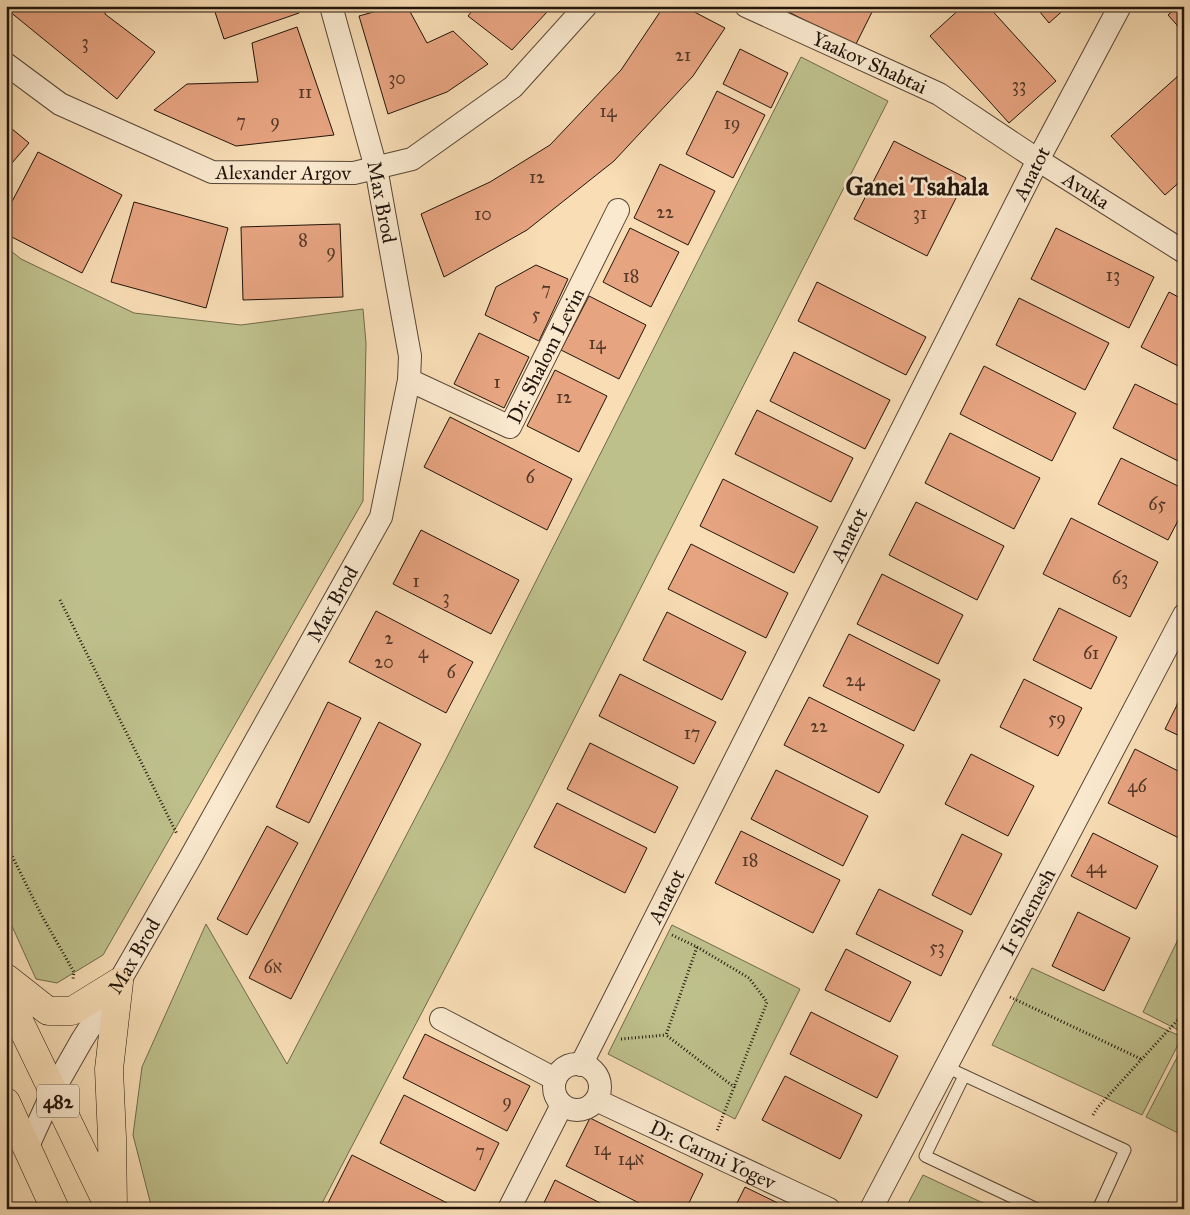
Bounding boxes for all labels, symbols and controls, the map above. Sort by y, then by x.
street label: Yaakov Shabtai [809,26,931,99]
house number: 3 [81,31,89,53]
house number: 21 [675,44,691,66]
house number: 30 [388,67,406,89]
house number: 33 [1012,74,1026,96]
house number: 11 [298,81,312,103]
house number: 14 [599,100,618,122]
house number: 7 [236,110,246,132]
house number: 9 [270,110,280,132]
house number: 19 [724,112,740,134]
street label: Anatot [1007,142,1055,205]
street label: Max Brod [362,159,402,245]
street label: Alexander Argov [214,160,352,186]
house number: 12 [529,166,545,188]
street label: Avuka [1057,166,1114,214]
district label: Ganei Tsahala [846,171,989,202]
house number: 22 [656,201,674,223]
house number: 31 [913,202,927,224]
house number: 10 [474,203,492,225]
house number: 8 [298,229,308,251]
house number: 9 [326,240,336,262]
house number: 13 [1106,264,1120,286]
house number: 18 [623,265,639,287]
house number: 7 [541,278,551,300]
street label: Dr. Shalom Levin [502,284,589,427]
house number: 5 [532,303,541,325]
house number: 14 [588,332,607,354]
house number: 1 [493,371,501,393]
house number: 12 [556,386,572,408]
house number: 6 [525,466,535,488]
house number: 65 [1148,493,1166,515]
street label: Anatot [825,504,872,567]
street label: Max Brod [302,562,363,646]
house number: 63 [1112,567,1128,589]
house number: 1 [412,570,420,592]
house number: 3 [442,586,450,608]
house number: 2 [385,627,394,649]
house number: 4 [418,641,429,663]
house number: 61 [1083,642,1099,664]
house number: 20 [374,651,394,673]
house number: 6 [446,661,456,683]
house number: 24 [846,669,865,691]
house number: 59 [1048,707,1066,729]
house number: 22 [810,715,828,737]
house number: 17 [684,722,700,744]
house number: 46 [1127,775,1147,797]
house number: 18 [742,849,758,871]
house number: 44 [1086,856,1107,878]
street label: Ir Shemesh [995,864,1060,959]
street label: Anatot [642,865,690,928]
street label: Max Brod [103,914,165,998]
house number: 53 [929,936,945,958]
house number: 6א [264,956,282,978]
road number: 482 [37,1084,79,1118]
house number: 9 [502,1090,512,1112]
street label: Dr. Carmi Yogev [646,1115,781,1195]
house number: 14 [593,1138,612,1160]
house number: 7 [475,1140,485,1162]
house number: 14א [618,1148,644,1170]

